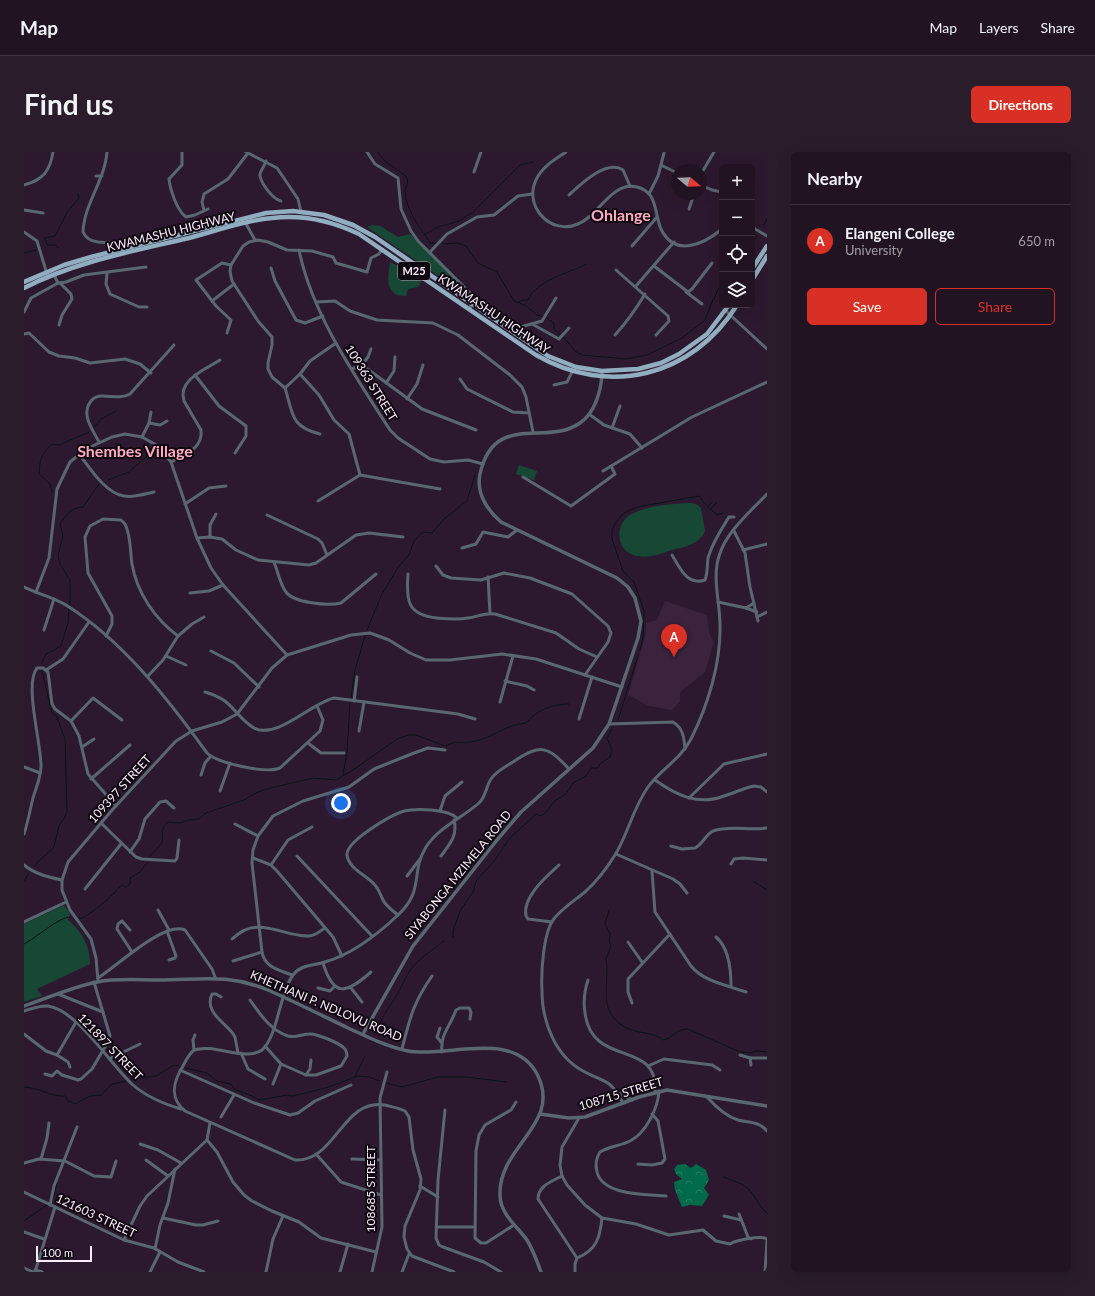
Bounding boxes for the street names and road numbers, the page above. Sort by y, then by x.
street label: KWAMASHU HIGHWAY [105,208,237,255]
road number: M25 [398,262,430,280]
street label: KWAMASHU HIGHWAY [435,270,554,357]
street label: 109363 STREET [342,342,401,424]
street label: 109397 STREET [85,751,154,826]
street label: SIYABONGA MZIMELA ROAD [401,807,514,942]
street label: KHETHANI P. NDLOVU ROAD [248,967,404,1044]
street label: 121897 STREET [75,1010,146,1083]
street label: 108715 STREET [577,1074,665,1113]
street label: 108685 STREET [363,1146,378,1232]
street label: 121603 STREET [54,1190,139,1241]

